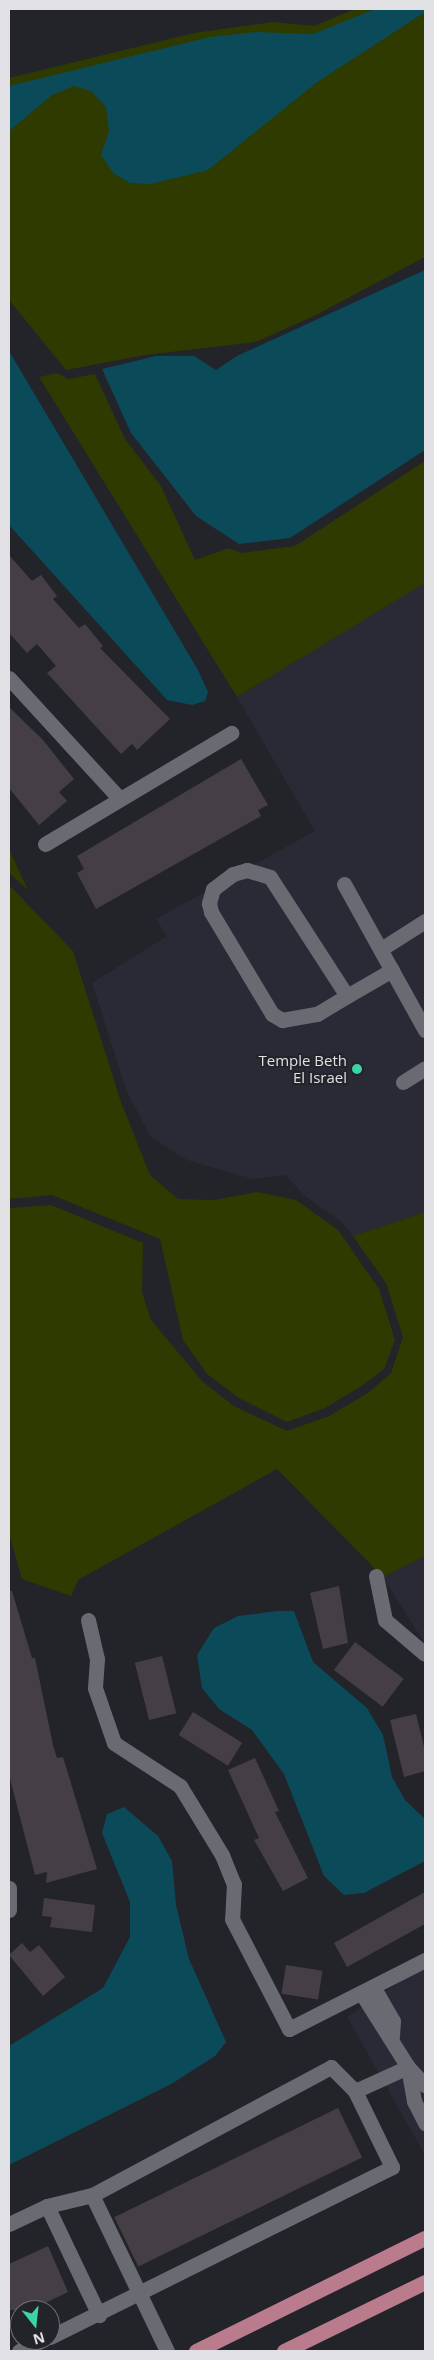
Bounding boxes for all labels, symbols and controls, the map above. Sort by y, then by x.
place label: Temple Beth El Israel [258,1051,347,1086]
marker: Temple Beth El Israel [351,1063,363,1075]
north arrow [10,2300,60,2350]
text: N [31,2328,47,2350]

